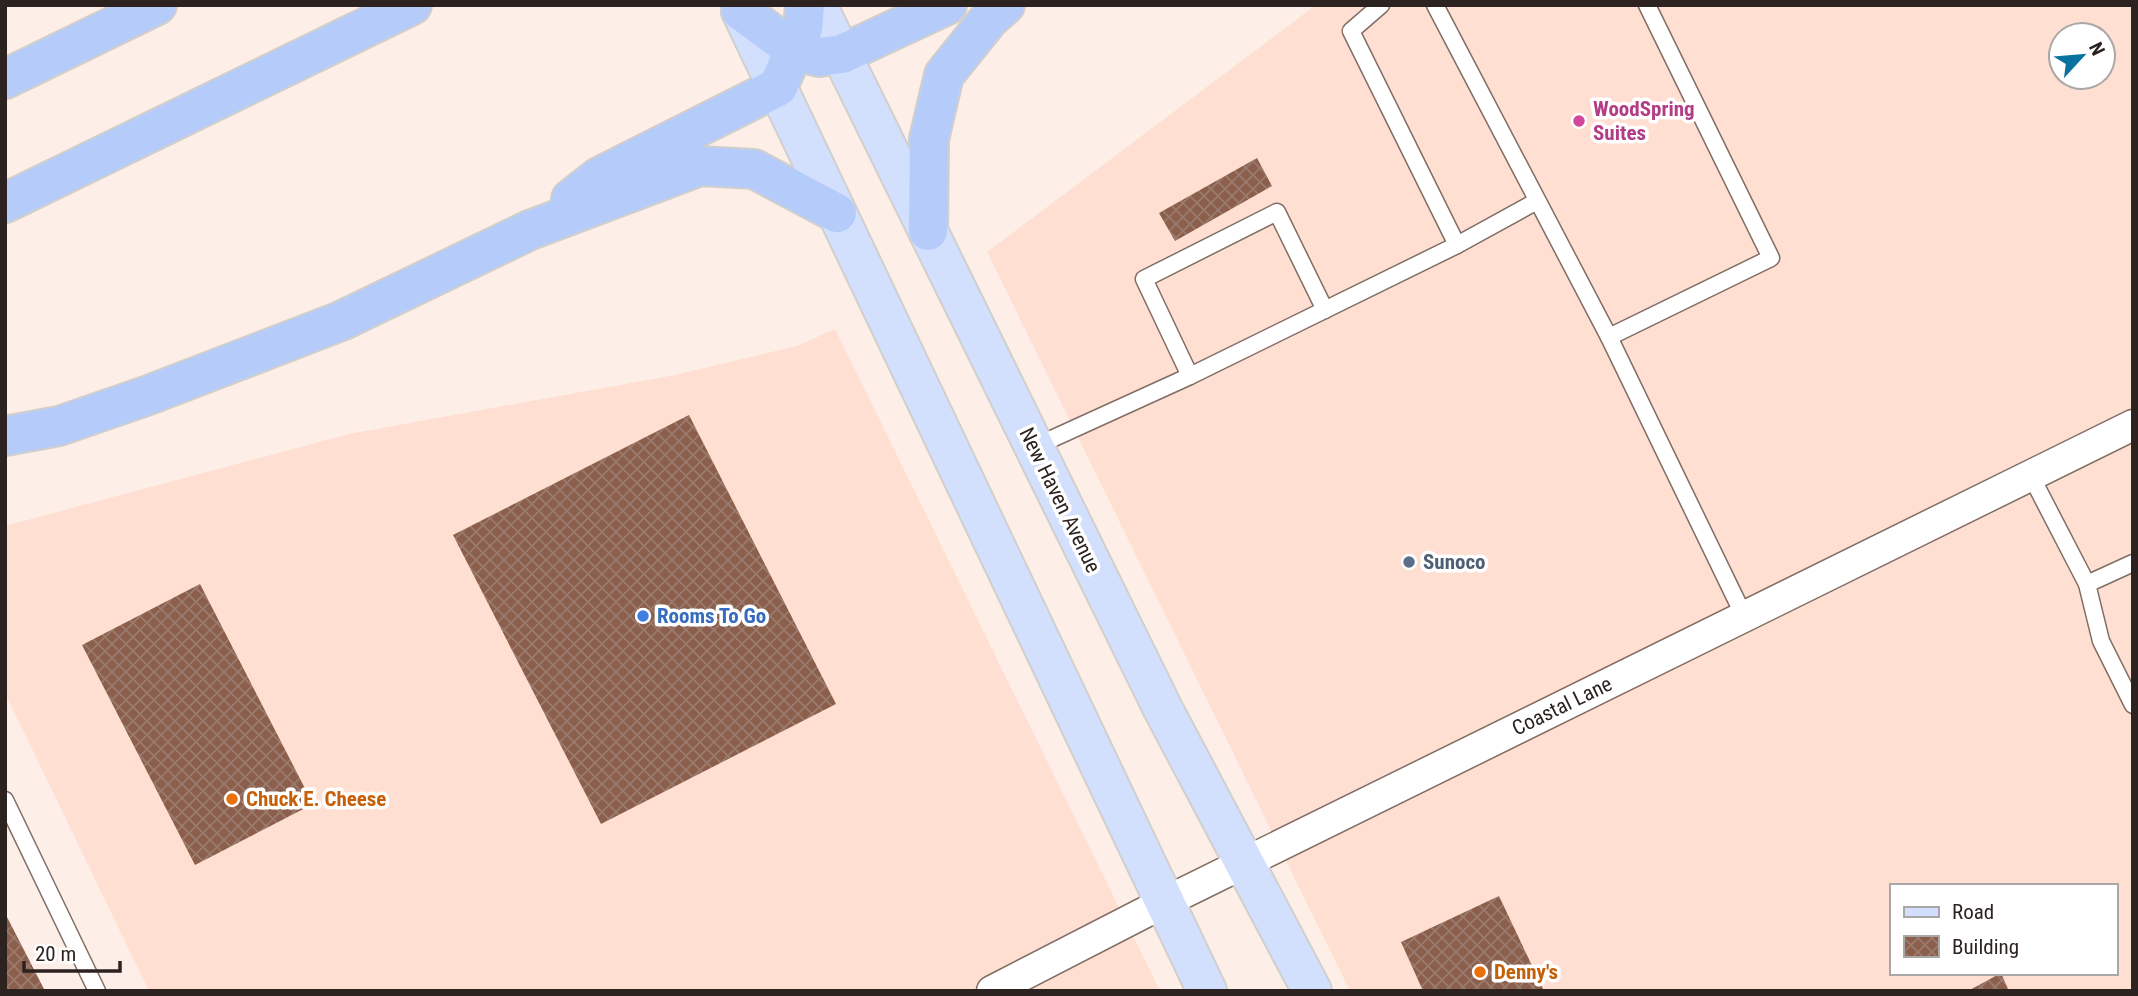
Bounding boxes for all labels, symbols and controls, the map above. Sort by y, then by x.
north arrow [2047,21,2117,91]
text: N [2084,38,2110,59]
place label: WoodSpring Suites [1593,97,1695,145]
marker: WoodSpring Suites [1571,113,1587,129]
street label: New Haven Avenue [1014,424,1106,577]
place label: Sunoco [1423,550,1486,574]
marker: Sunoco [1401,554,1417,570]
place label: Rooms To Go [657,604,766,628]
marker: Rooms To Go [635,608,651,624]
street label: Coastal Lane [1508,671,1616,740]
place label: Chuck E. Cheese [246,787,386,811]
marker: Chuck E. Cheese [224,791,240,807]
legend [1890,884,2117,975]
text: Road [1952,900,1994,924]
scale bar [24,930,121,974]
text: Building [1952,935,2019,959]
text: 20 m [35,942,76,966]
place label: Denny's [1494,960,1558,984]
marker: Denny's [1472,964,1488,980]

